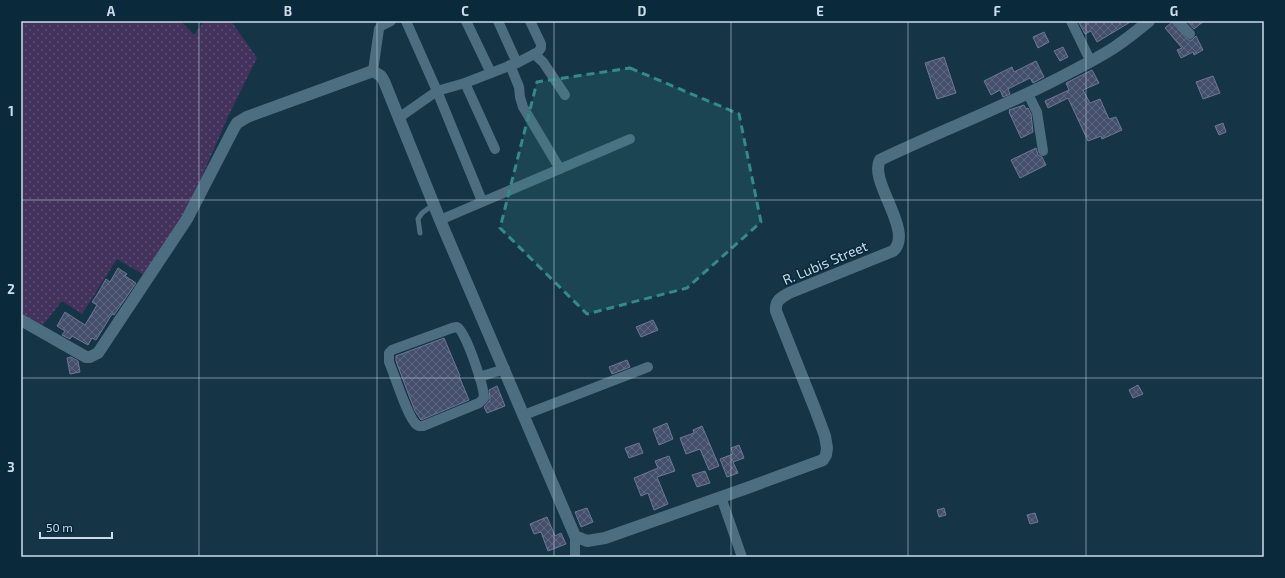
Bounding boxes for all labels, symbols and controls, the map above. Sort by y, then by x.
text: A [107,3,116,19]
text: B [284,3,292,19]
text: C [461,3,469,19]
text: D [638,3,647,19]
text: E [816,3,824,19]
text: F [993,3,1001,19]
text: G [1170,3,1178,19]
text: 1 [8,103,14,119]
street label: R. Lubis Street [780,237,870,288]
text: 2 [7,281,15,297]
text: 3 [7,459,15,475]
scale bar [40,514,112,540]
text: 50 m [46,520,73,534]

